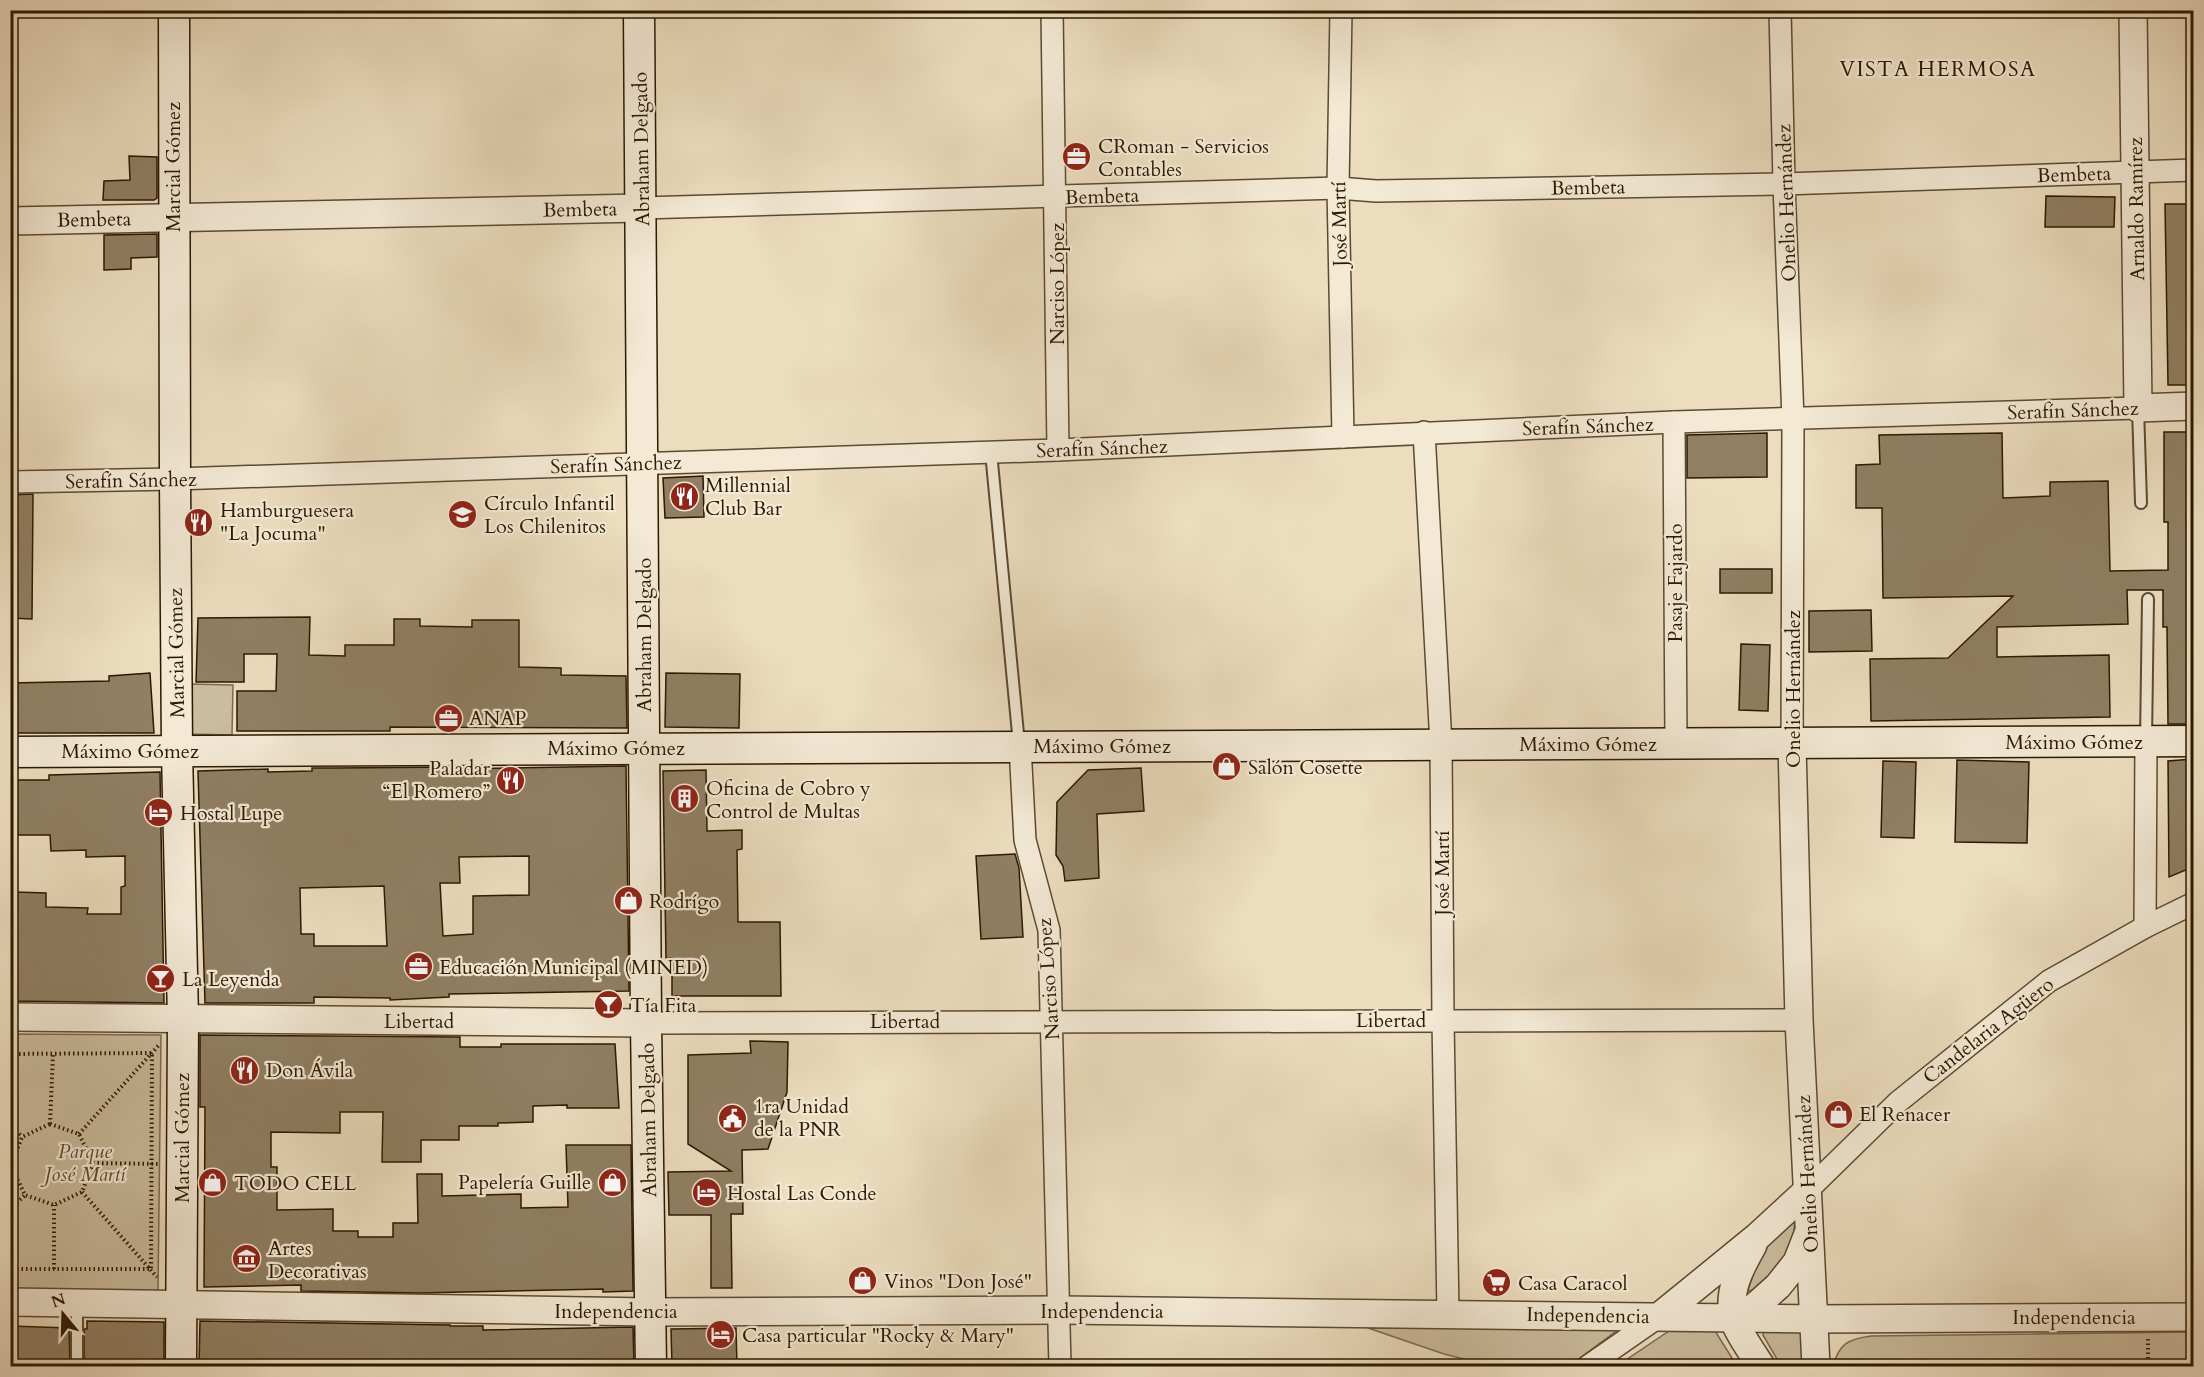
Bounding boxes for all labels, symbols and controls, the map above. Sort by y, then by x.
district label: VISTA HERMOSA [1839,55,2037,84]
street label: Abraham Delgado [627,71,656,226]
street label: Marcial Gómez [160,102,187,232]
street label: Onelio Hernández [1770,124,1803,282]
place label: CRoman - Servicios Contables [1098,133,1269,183]
street label: Arnaldo Ramírez [2122,137,2151,281]
office icon: CRoman - Servicios Contables [1061,141,1093,173]
street label: Bembeta [2036,160,2112,189]
street label: Bembeta [1551,173,1626,202]
street label: José Martí [1325,181,1354,270]
street label: Bembeta [1064,182,1140,211]
street label: Bembeta [543,195,618,224]
street label: Bembeta [57,205,132,234]
street label: Narciso López [1044,223,1071,345]
street label: Serafín Sánchez [2007,395,2139,426]
street label: Serafín Sánchez [1522,411,1654,442]
street label: Serafín Sánchez [1036,433,1168,464]
street label: Serafín Sánchez [550,449,682,480]
street label: Serafín Sánchez [65,466,197,495]
place label: Millennial Club Bar [705,472,791,522]
restaurant icon: Millennial Club Bar [668,481,700,513]
place label: Círculo Infantil Los Chilenitos [484,490,615,540]
place label: Hamburguesera "La Jocuma" [220,497,355,547]
school or university icon: Círculo Infantil Los Chilenitos [447,499,479,531]
restaurant icon: Hamburguesera "La Jocuma" [183,506,215,538]
street label: Pasaje Fajardo [1662,523,1689,642]
street label: Abraham Delgado [631,558,658,712]
street label: Marcial Gómez [162,588,191,718]
street label: Onelio Hernández [1780,610,1807,768]
office icon: ANAP [432,702,464,734]
place label: ANAP [469,705,527,732]
street label: Máximo Gómez [2005,729,2143,756]
street label: Máximo Gómez [1519,731,1657,758]
street label: Máximo Gómez [1033,733,1171,760]
street label: Máximo Gómez [547,735,685,762]
street label: Máximo Gómez [61,738,199,765]
shop icon: Salón Cosette [1211,751,1243,783]
place label: Salón Cosette [1248,754,1363,781]
place label: Paladar “El Romero” [383,755,491,805]
restaurant icon: Paladar “El Romero” [495,764,527,796]
place label: Oficina de Cobro y Control de Multas [706,775,871,825]
building icon: Oficina de Cobro y Control de Multas [669,783,701,815]
hotel icon: Hostal Lupe [143,797,175,829]
place label: Hostal Lupe [180,800,282,827]
street label: José Martí [1429,830,1456,919]
shop icon: Rodrígo [612,885,644,917]
place label: Rodrígo [649,888,719,915]
street label: Narciso López [1031,917,1066,1041]
office icon: Educación Municipal (MINED) [402,951,434,983]
place label: Educación Municipal (MINED) [439,954,708,981]
bar icon: La Leyenda [145,963,177,995]
place label: La Leyenda [182,966,280,993]
street label: Candelaria Agüero [1917,971,2060,1090]
bar icon: Tía Fita [593,989,625,1021]
place label: Tía Fita [630,992,697,1019]
street label: Libertad [1356,1007,1427,1034]
street label: Libertad [384,1008,455,1035]
street label: Libertad [870,1008,941,1035]
street label: Abraham Delgado [634,1042,663,1197]
restaurant icon: Don Ávila [229,1054,261,1086]
place label: Don Ávila [266,1057,354,1084]
street label: Marcial Gómez [169,1073,196,1203]
place label: 1ra Unidad de la PNR [754,1093,849,1143]
street label: Onelio Hernández [1790,1094,1825,1253]
shop icon: El Renacer [1822,1098,1854,1130]
place label: El Renacer [1859,1101,1951,1128]
public building icon: 1ra Unidad de la PNR [717,1102,749,1134]
park label: Parque José Martí [39,1138,127,1188]
shop icon: Papelería Guille [596,1166,628,1198]
shop icon: TODO CELL [197,1167,229,1199]
place label: Papelería Guille [458,1169,591,1196]
place label: TODO CELL [234,1170,358,1197]
hotel icon: Hostal Las Conde [690,1177,722,1209]
place label: Hostal Las Conde [727,1180,877,1207]
place label: Artes Decorativas [268,1235,367,1285]
museum icon: Artes Decorativas [231,1243,263,1275]
shop icon: Vinos "Don José" [847,1265,879,1297]
supermarket icon: Casa Caracol [1481,1267,1513,1299]
place label: Vinos "Don José" [884,1268,1032,1295]
place label: Casa Caracol [1518,1270,1628,1297]
north arrow [33,1284,93,1344]
text: N [48,1288,69,1313]
street label: Independencia [554,1298,678,1325]
street label: Independencia [1040,1298,1164,1325]
street label: Independencia [1526,1301,1650,1330]
street label: Independencia [2012,1304,2136,1331]
hotel icon: Casa particular "Rocky & Mary" [705,1319,737,1351]
place label: Casa particular "Rocky & Mary" [742,1322,1014,1349]

